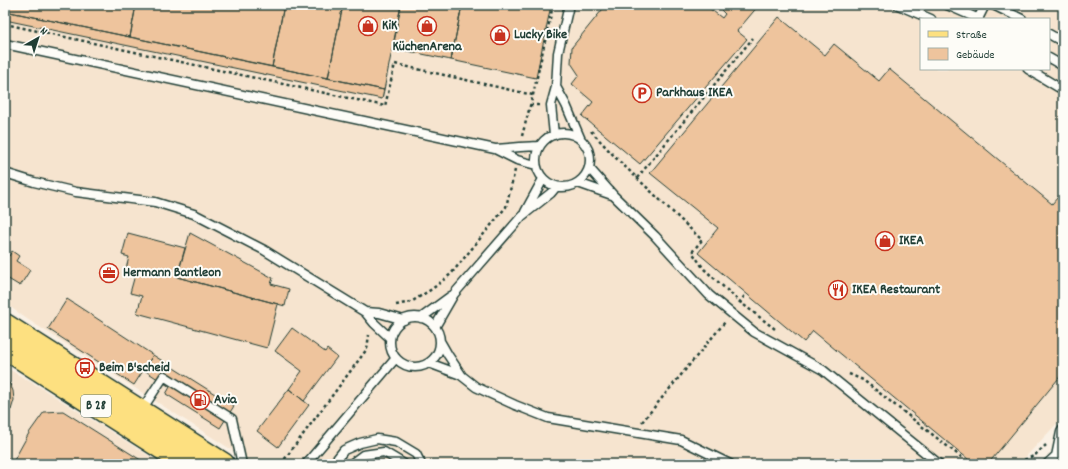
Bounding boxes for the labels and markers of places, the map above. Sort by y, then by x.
shop icon: KiK [357,15,379,37]
shop icon: KüchenArena [416,15,438,37]
place label: KiK [382,16,398,36]
shop icon: Lucky Bike [489,24,511,46]
place label: Lucky Bike [514,25,567,45]
place label: KüchenArena [392,37,463,57]
parking icon: Parkhaus IKEA [631,82,653,104]
place label: Parkhaus IKEA [656,83,733,103]
shop icon: IKEA [874,230,896,252]
place label: IKEA [899,231,924,251]
office icon: Hermann Bantleon [98,262,120,284]
place label: Hermann Bantleon [123,263,221,283]
restaurant icon: IKEA Restaurant [827,279,849,301]
place label: IKEA Restaurant [852,280,941,300]
bus stop icon: Beim B'scheid [74,357,96,379]
place label: Beim B'scheid [99,358,170,378]
fuel station icon: Avia [189,389,211,411]
place label: Avia [214,390,238,410]

